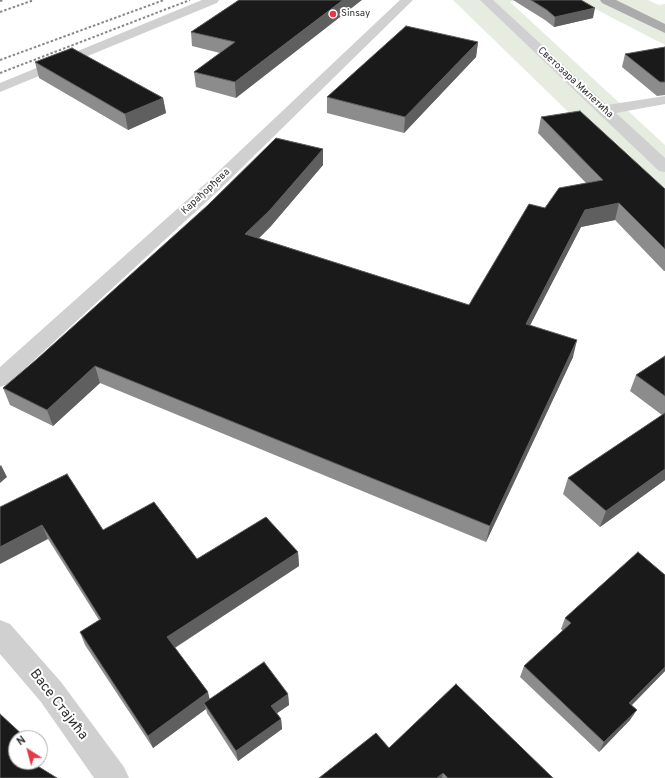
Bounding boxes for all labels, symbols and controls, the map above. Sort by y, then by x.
place label: Sinsay [341,8,370,20]
marker: Sinsay [328,9,338,19]
street label: Светозара Милетића [535,45,615,121]
street label: Карађорђева [179,166,233,218]
street label: Васе Стајића [25,666,91,744]
north arrow [8,730,48,770]
text: N [14,733,29,749]

